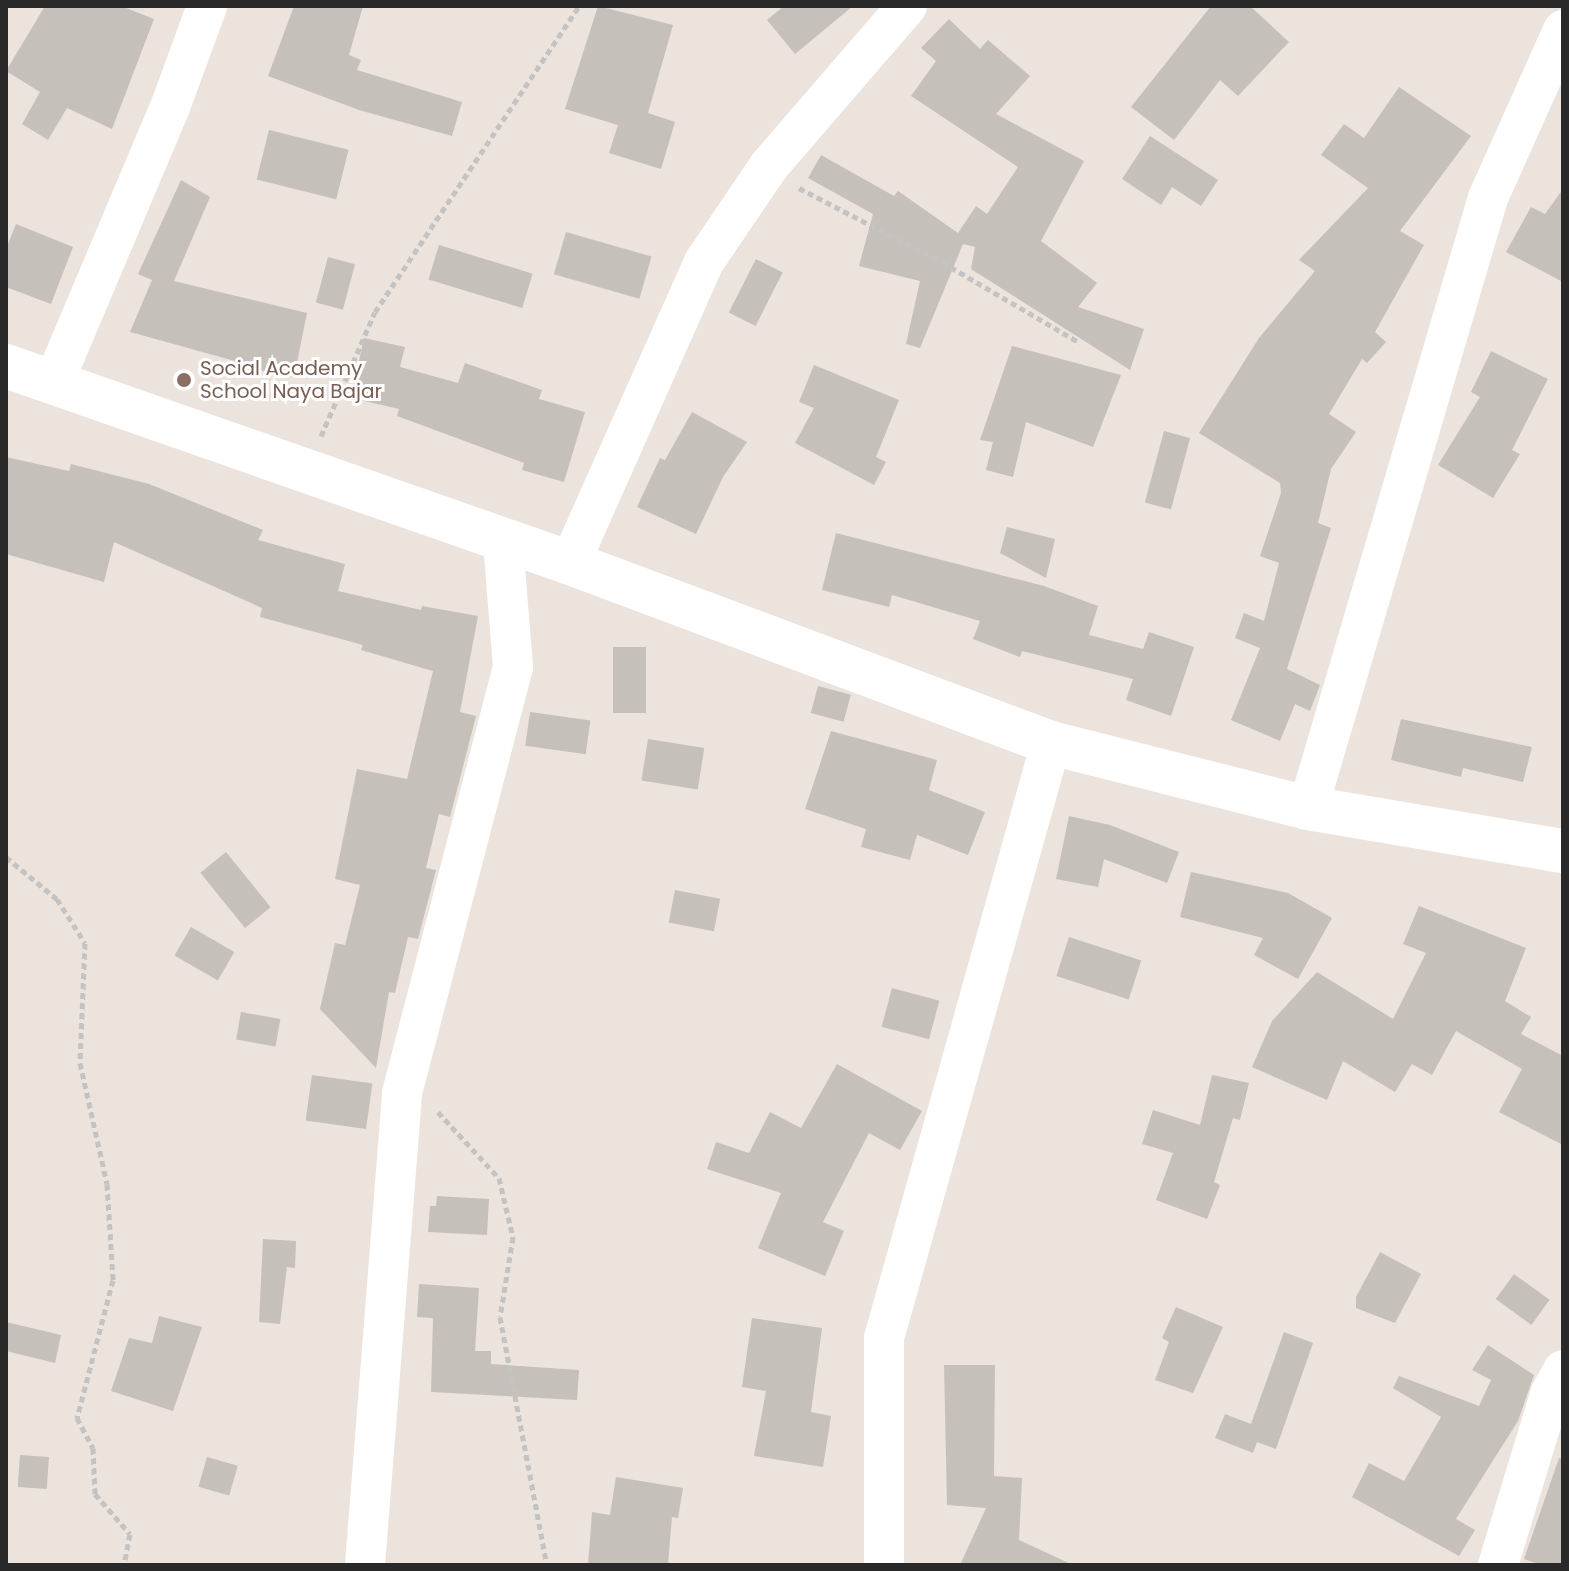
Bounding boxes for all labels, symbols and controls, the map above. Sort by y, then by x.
place label: Social Academy School Naya Bajar [200,356,382,403]
marker: Social Academy School Naya Bajar [175,371,193,389]

